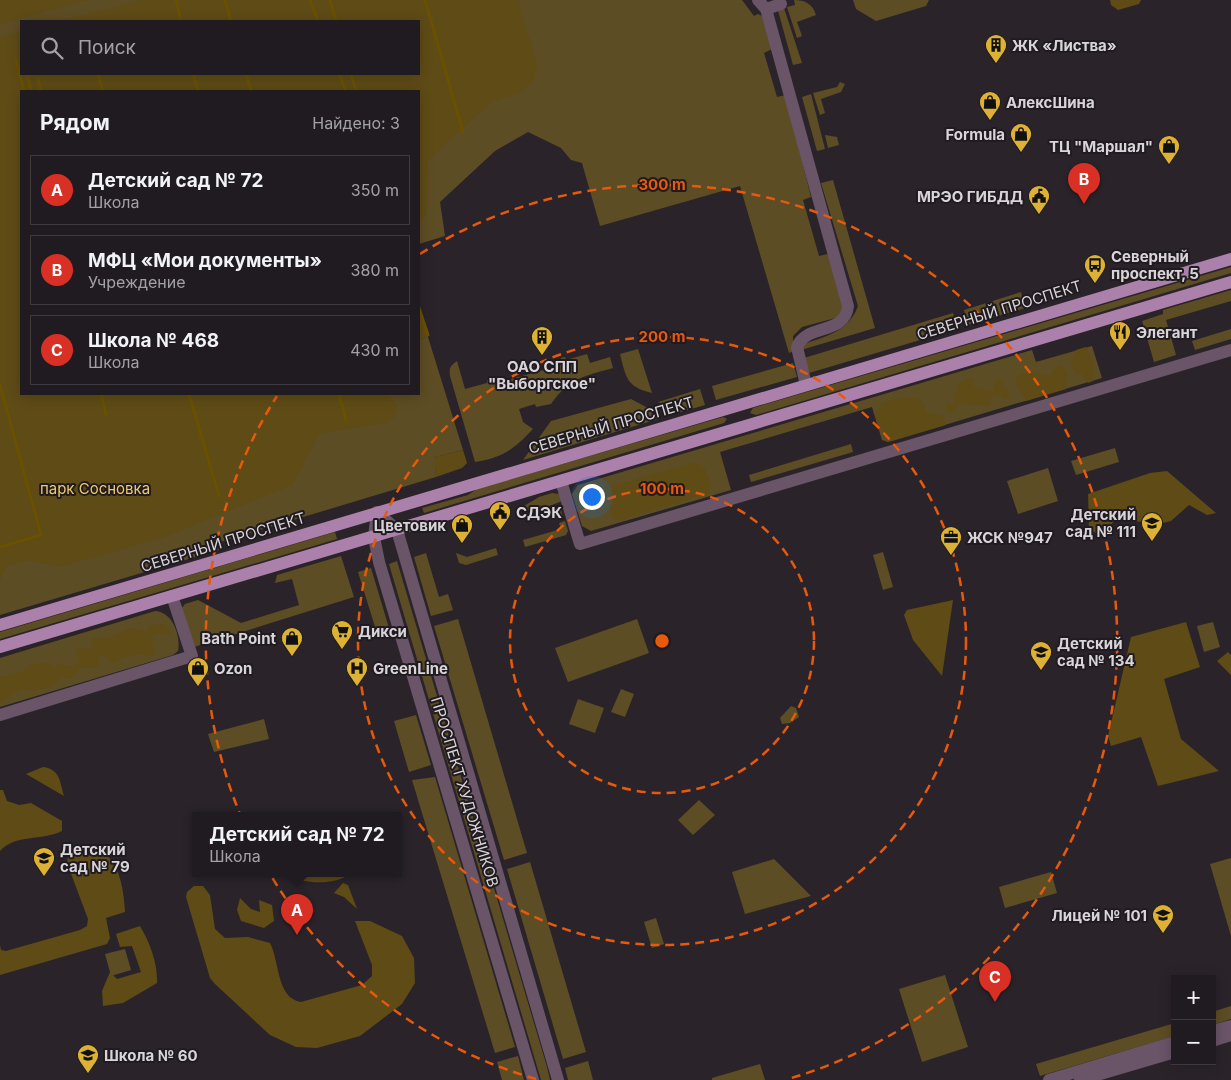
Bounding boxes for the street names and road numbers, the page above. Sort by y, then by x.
street label: СЕВЕРНЫЙ ПРОСПЕКТ [914,276,1084,344]
street label: СЕВЕРНЫЙ ПРОСПЕКТ [526,392,696,458]
street label: СЕВЕРНЫЙ ПРОСПЕКТ [138,508,308,576]
street label: ПРОСПЕКТ ХУДОЖНИКОВ [427,695,503,889]

